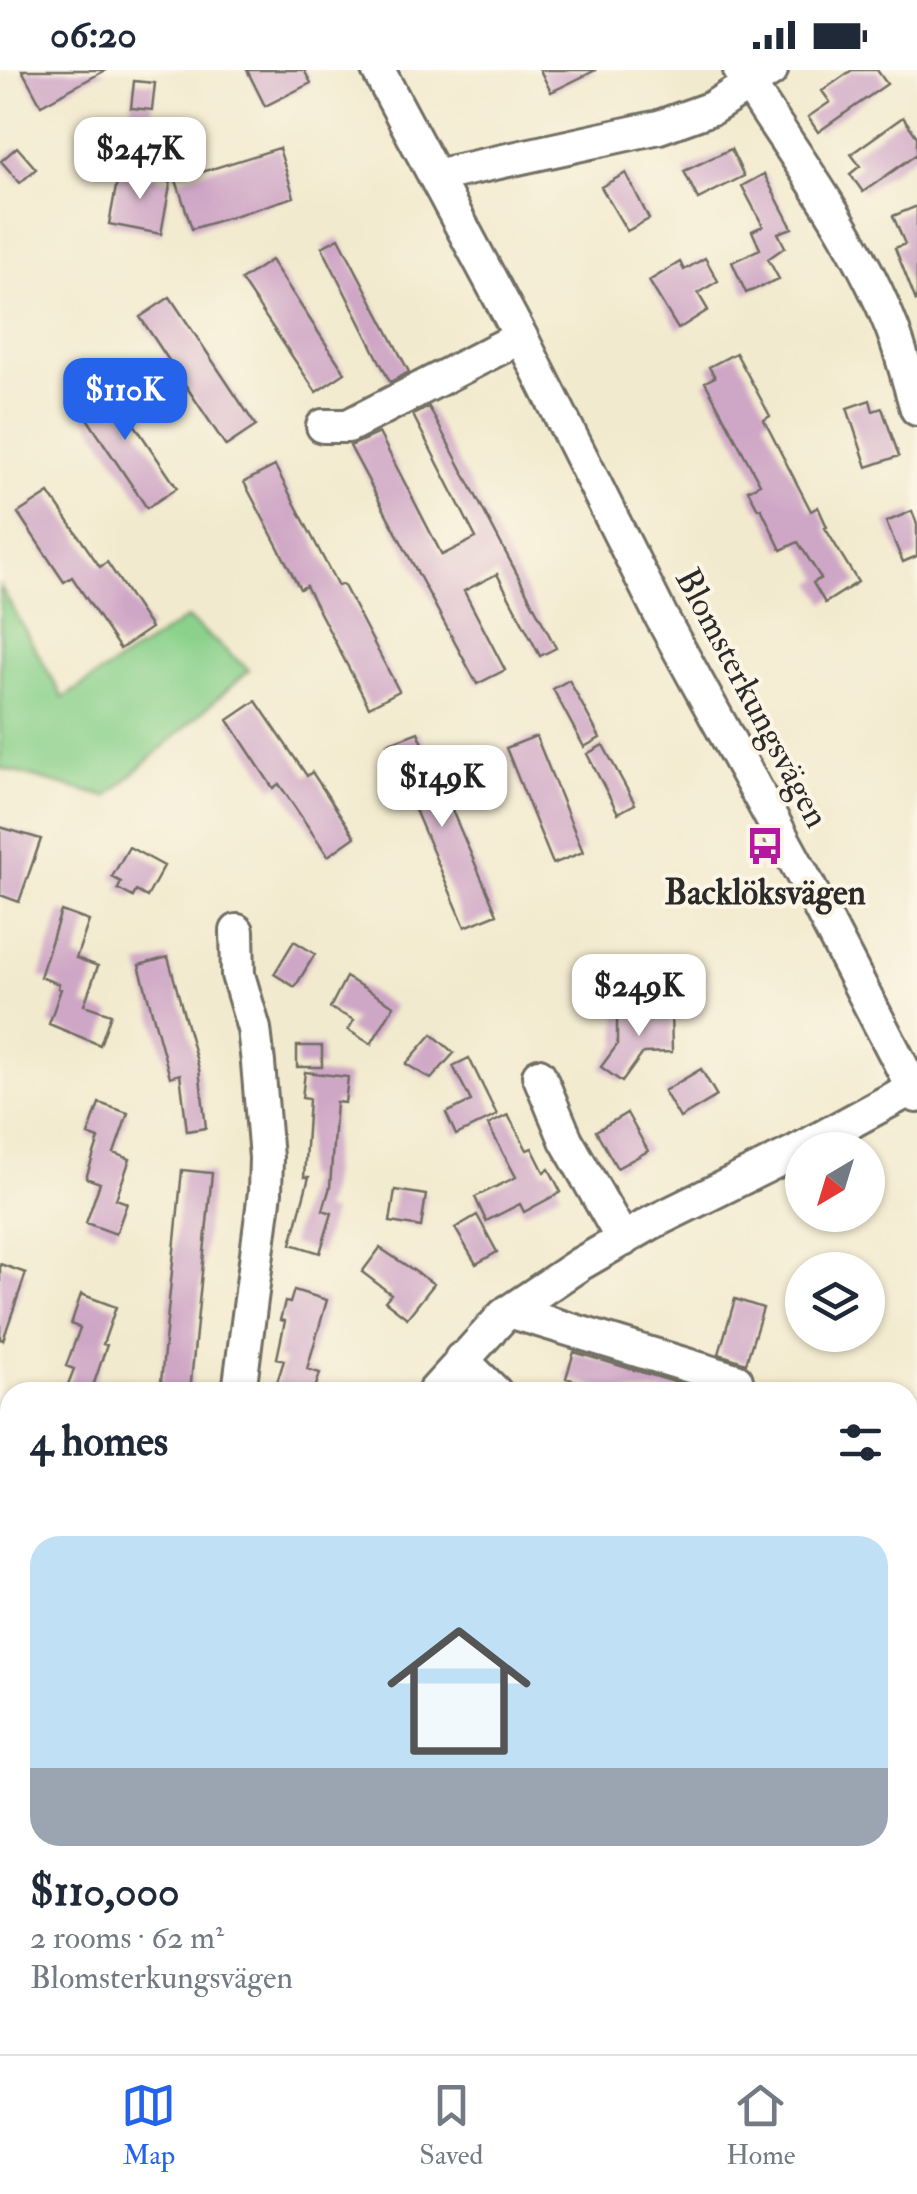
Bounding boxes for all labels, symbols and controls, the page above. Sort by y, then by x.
text: 06:20 [50,11,137,59]
pin: $247K [70,117,210,202]
text: $247K [96,129,184,169]
pin: $110K [55,358,195,443]
text: $110K [85,370,165,410]
street label: Blomsterkungsvägen [665,561,839,835]
pin: $149K [372,745,512,830]
text: $149K [399,757,485,797]
bus stop icon: Backlöksvägen [744,825,786,867]
place label: Backlöksvägen [664,871,866,915]
pin: $249K [569,954,709,1039]
text: $249K [594,966,684,1006]
north arrow [785,1132,885,1232]
map controls [785,1132,885,1352]
button: layers [785,1252,885,1352]
icon: filters [833,1415,888,1470]
text: 4 homes [30,1416,168,1468]
icon: home [369,1601,549,1781]
text: $110,000 [30,1866,180,1918]
text: 2 rooms · 62 m² [30,1918,224,1958]
text: Blomsterkungsvägen [30,1958,293,1998]
tab: Map [121,2078,176,2173]
tab: Saved [419,2078,483,2173]
tab: Home [726,2078,796,2173]

